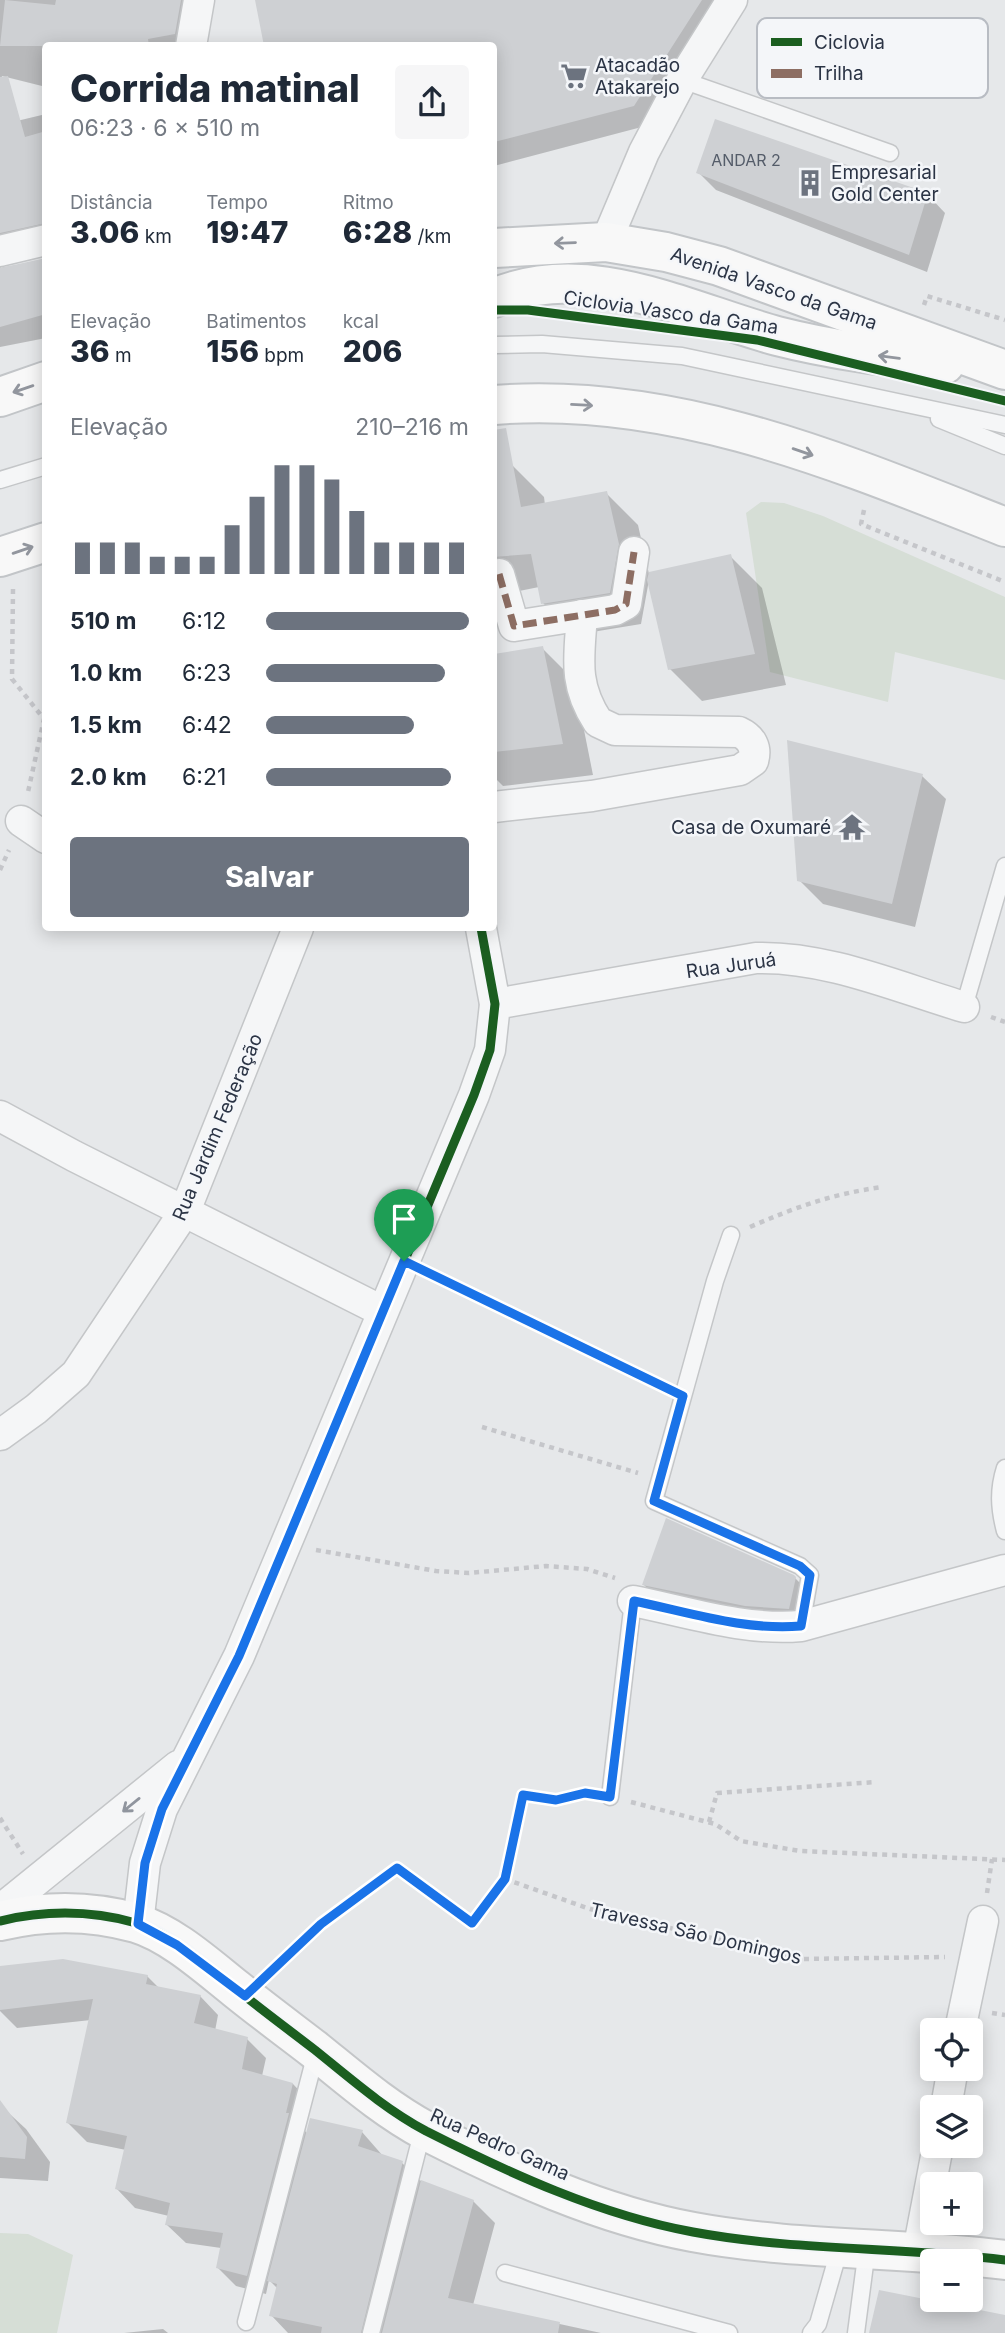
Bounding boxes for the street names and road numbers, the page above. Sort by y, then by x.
street label: Avenida Vasco da Gama [668,242,880,335]
street label: Ciclovia Vasco da Gama [562,286,780,339]
street label: Rua Juruá [685,948,778,983]
street label: Rua Jardim Federação [168,1030,267,1224]
street label: Travessa São Domingos [588,1898,804,1969]
street label: Rua Pedro Gama [427,2103,573,2185]

